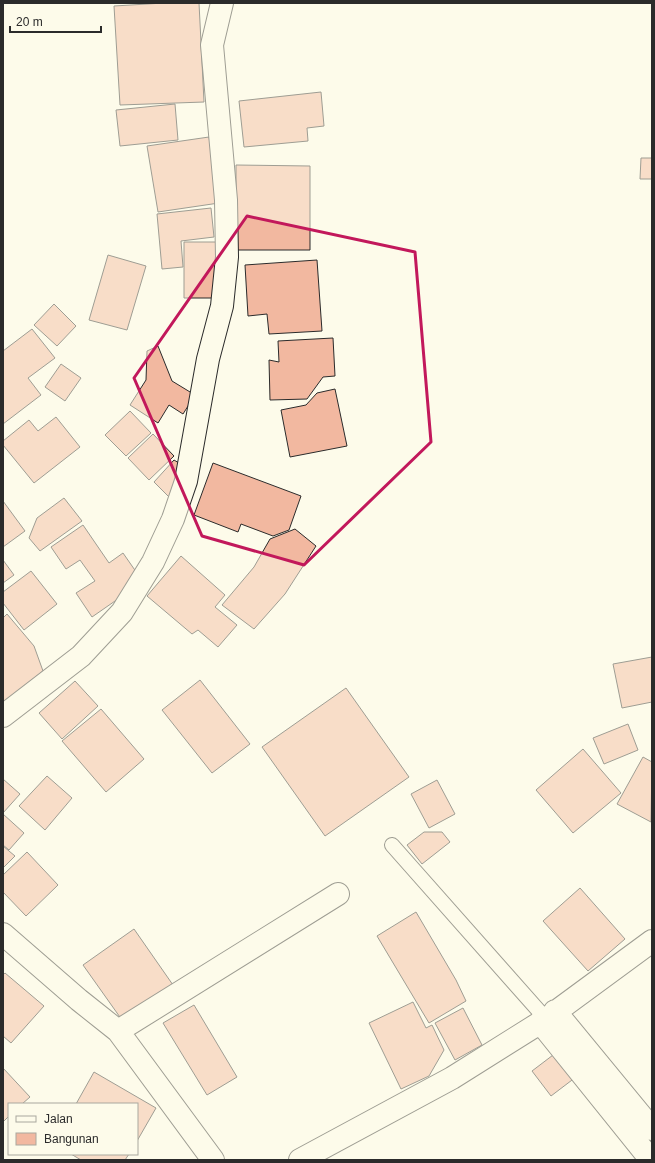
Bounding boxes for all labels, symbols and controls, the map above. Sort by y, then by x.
scale bar [10,8,101,34]
text: 20 m [16,15,43,29]
legend [8,1103,138,1155]
text: Jalan [44,1112,73,1126]
text: Bangunan [44,1132,99,1146]

